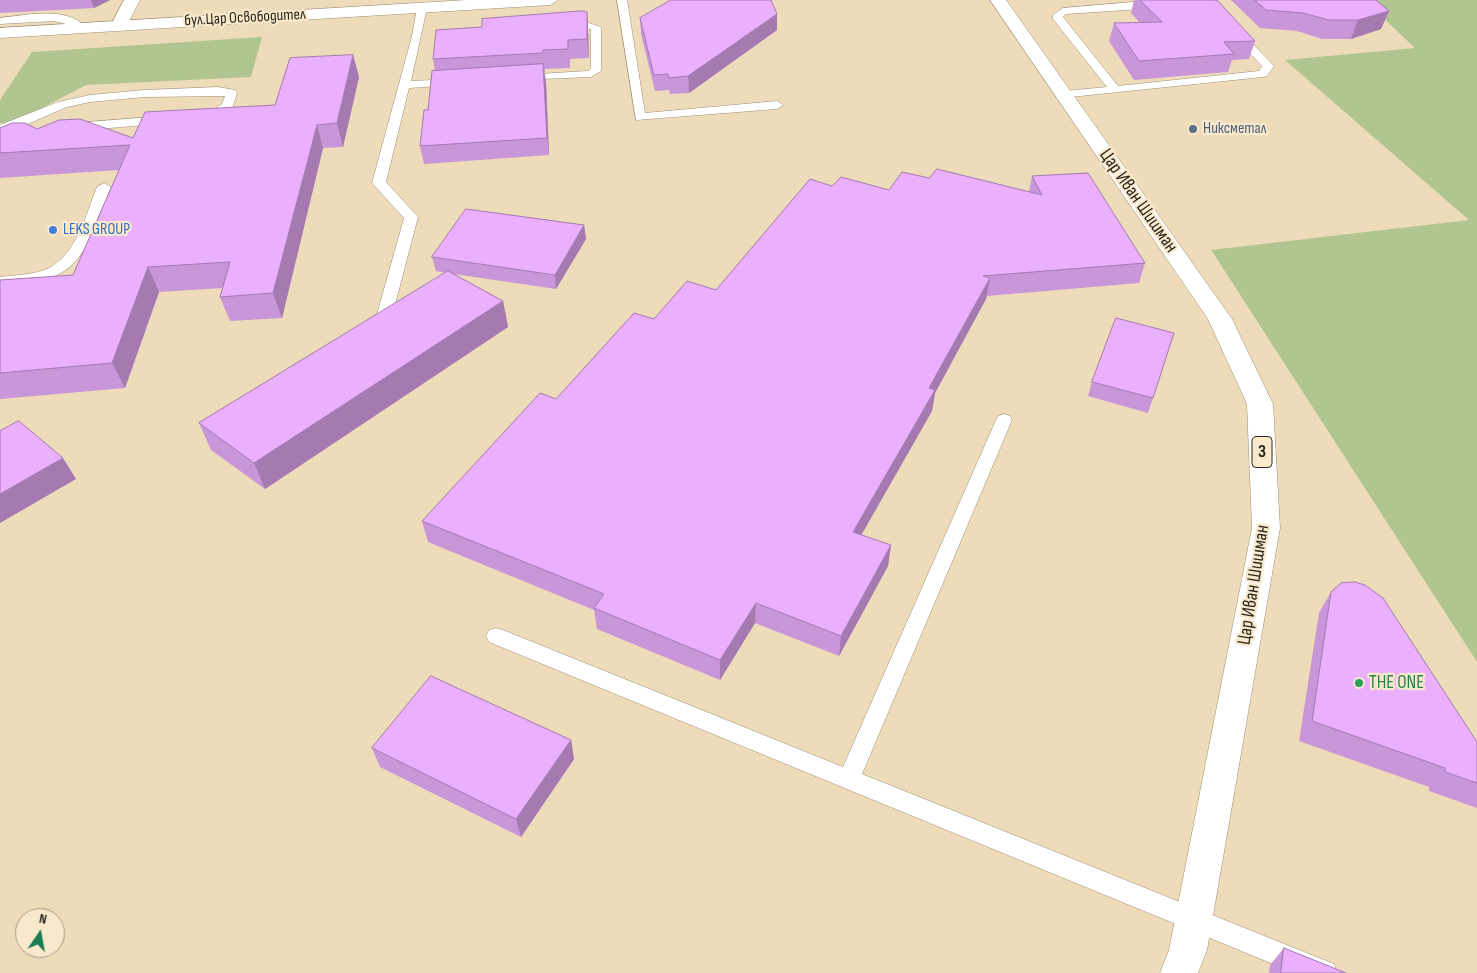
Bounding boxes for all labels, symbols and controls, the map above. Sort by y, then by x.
street label: бул.Цар Освободител [184,5,306,31]
place label: Никсметал [1203,119,1266,139]
marker: Никсметал [1187,123,1199,135]
street label: Цар Иван Шишман [1094,145,1182,257]
place label: LEKS GROUP [63,220,130,240]
marker: LEKS GROUP [47,224,59,236]
road number: 3 [1252,437,1272,468]
street label: Цар Иван Шишман [1233,523,1275,647]
place label: THE ONE [1369,672,1424,694]
marker: THE ONE [1353,677,1365,689]
north arrow [15,908,65,958]
text: N [38,910,48,928]

